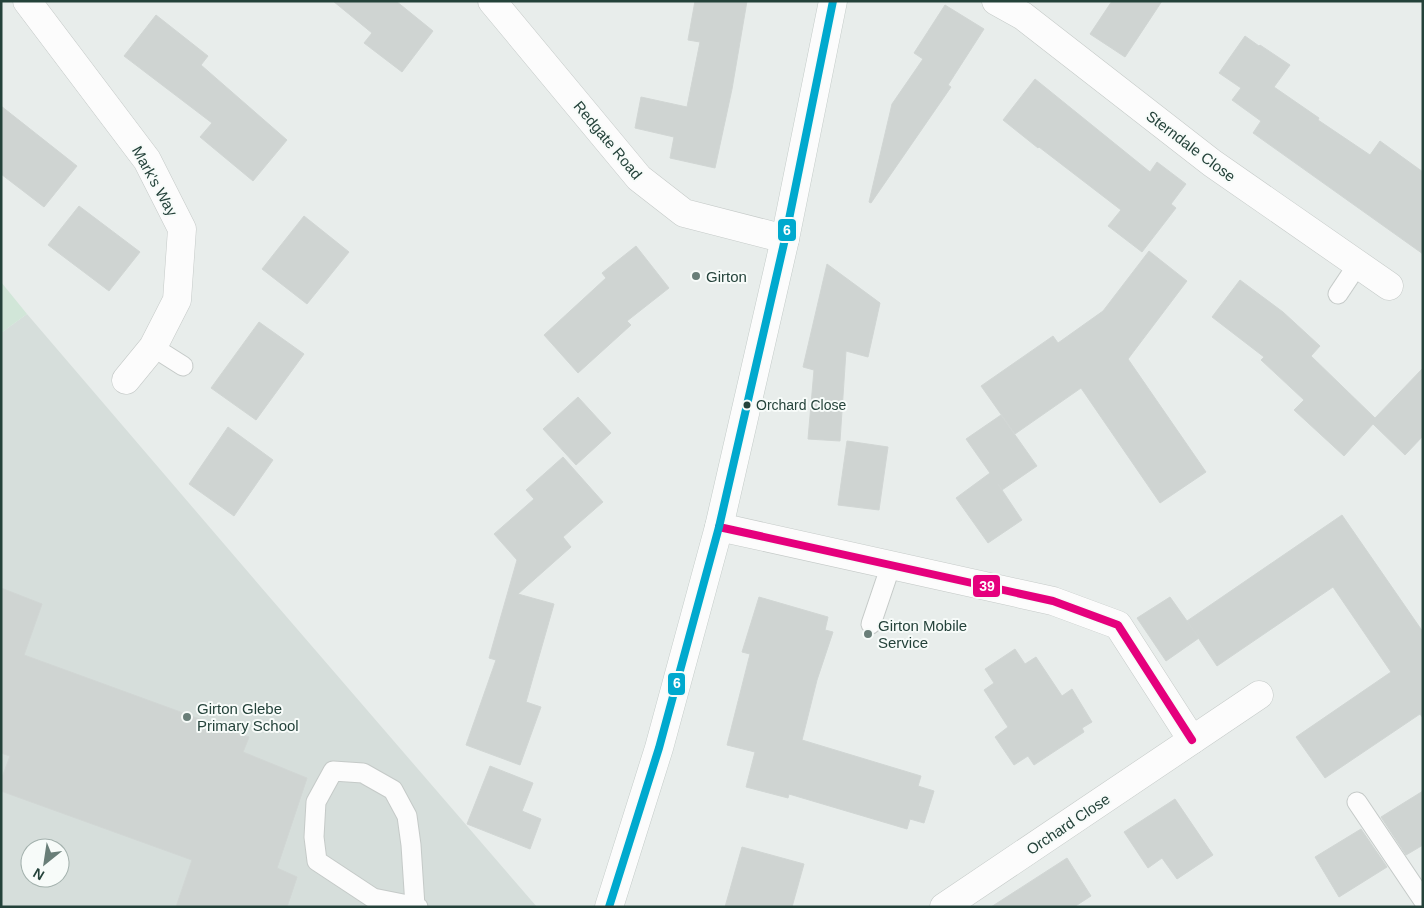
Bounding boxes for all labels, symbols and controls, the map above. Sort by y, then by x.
street label: Redgate Road [570,97,646,183]
street label: Sterndale Close [1143,107,1239,185]
street label: Mark's Way [129,143,181,219]
line badge: 6 [777,218,797,242]
text: 6 [783,222,791,238]
place label: Girton [706,268,747,285]
marker: Girton [690,270,702,282]
place label: Orchard Close [756,397,846,413]
marker: Orchard Close [742,400,752,410]
line badge: 39 [972,574,1001,598]
text: 39 [979,578,995,594]
place label: Girton Mobile Service [878,617,967,651]
marker: Girton Mobile Service [862,628,874,640]
line badge: 6 [667,672,686,696]
text: 6 [673,675,681,691]
place label: Girton Glebe Primary School [197,700,299,734]
marker: Girton Glebe Primary School [181,711,193,723]
street label: Orchard Close [1023,790,1113,858]
north arrow [20,838,70,888]
text: N [30,865,47,884]

